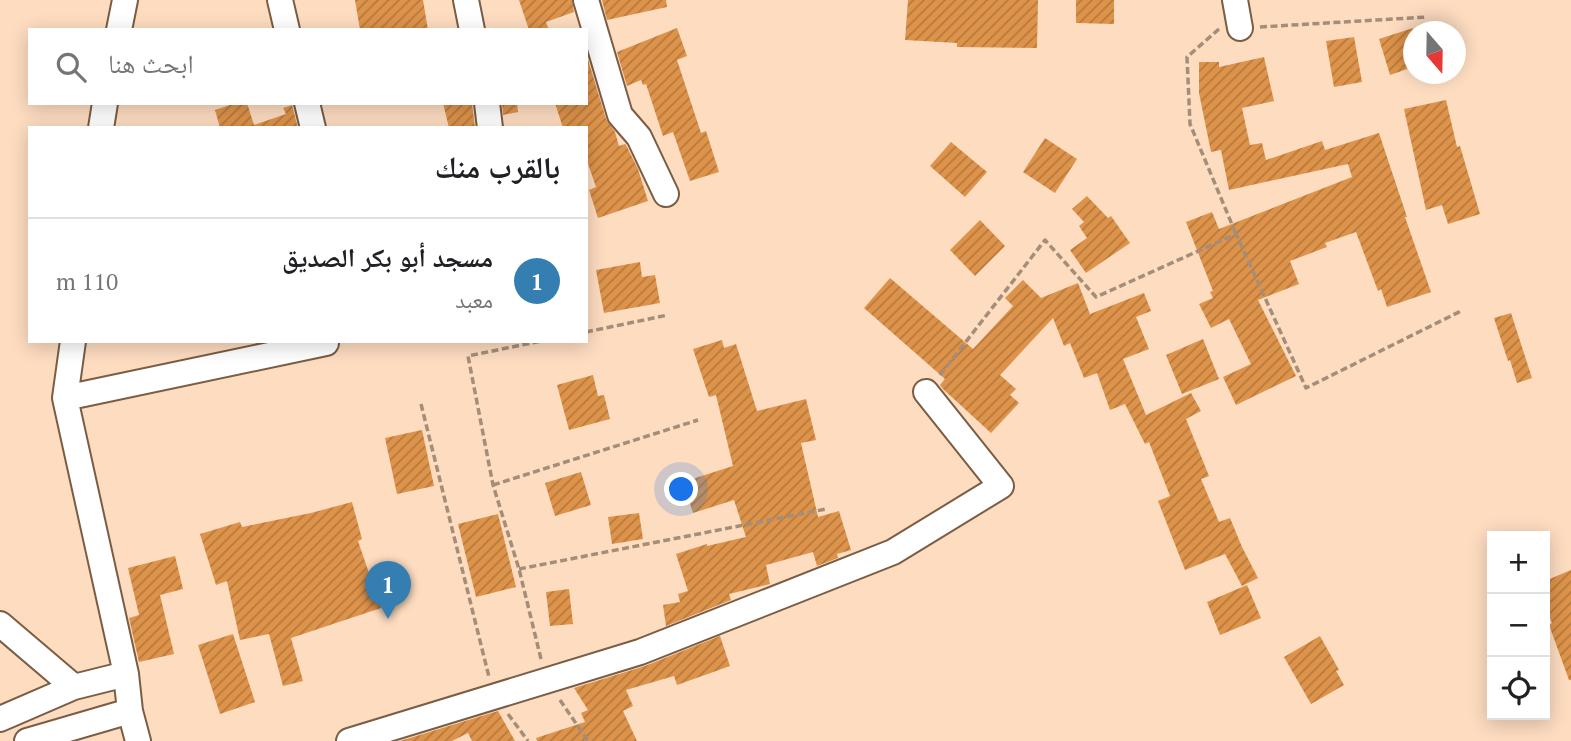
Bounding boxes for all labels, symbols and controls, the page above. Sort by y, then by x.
north arrow [1403,21,1466,84]
search box [28,28,588,105]
text: ابحث هنا [108,46,194,80]
icon: search [52,48,90,86]
text: بالقرب منك [435,147,560,187]
text: مسجد أبو بكر الصديق [282,240,493,274]
text: 110 m [56,266,118,297]
text: 1 [531,266,544,297]
text: معبد [455,284,493,315]
your location [664,472,698,506]
map controls [1487,531,1550,720]
button: + [1487,531,1550,594]
pin: 1 [365,561,411,619]
button: − [1487,594,1550,657]
button: locate [1487,657,1550,720]

